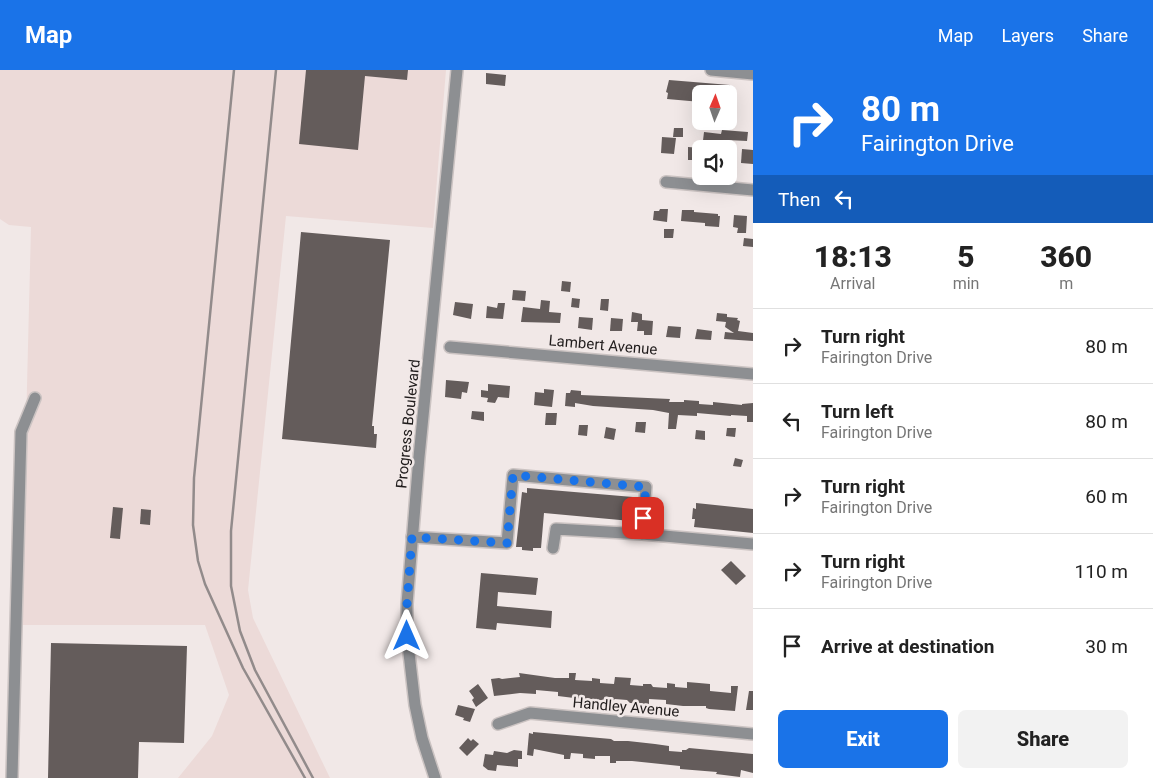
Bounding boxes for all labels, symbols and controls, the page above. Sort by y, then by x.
text: Map [25,21,72,49]
text: Map [938,25,973,46]
text: Layers [1001,25,1054,46]
text: Share [1082,25,1128,46]
north arrow [692,85,738,130]
map controls [692,85,737,185]
text: 80 m [861,89,940,130]
icon: right [778,90,843,155]
text: Fairington Drive [861,131,1014,156]
button: sound [692,140,737,185]
icon: left [830,185,858,213]
text: Then [778,188,820,211]
text: 18:13 [814,239,892,274]
text: 5 [957,239,975,274]
text: 360 [1040,239,1092,274]
text: Arrival [830,274,876,293]
text: min [953,274,979,293]
text: m [1059,274,1073,293]
text: Turn right [821,325,905,348]
street label: Lambert Avenue [548,331,658,359]
icon: right [778,332,806,360]
text: 80 m [1085,335,1128,358]
text: Fairington Drive [821,348,932,367]
street label: Progress Boulevard [392,358,424,490]
text: Turn left [821,400,894,423]
icon: left [778,407,806,435]
text: 80 m [1085,410,1128,433]
text: Fairington Drive [821,423,932,442]
text: Turn right [821,475,905,498]
icon: right [778,482,806,510]
text: 60 m [1085,485,1128,508]
pin [622,497,664,539]
text: Fairington Drive [821,498,932,517]
icon: arrive [629,504,657,532]
text: Turn right [821,550,905,573]
icon: right [778,557,806,585]
text: 110 m [1075,560,1128,583]
text: Fairington Drive [821,573,932,592]
position arrow [380,609,432,661]
icon: arrive [778,632,806,660]
text: Arrive at destination [821,635,994,658]
text: 30 m [1085,635,1128,658]
street label: Handley Avenue [572,693,680,721]
button: Exit [778,710,948,768]
button: Share [958,710,1128,768]

